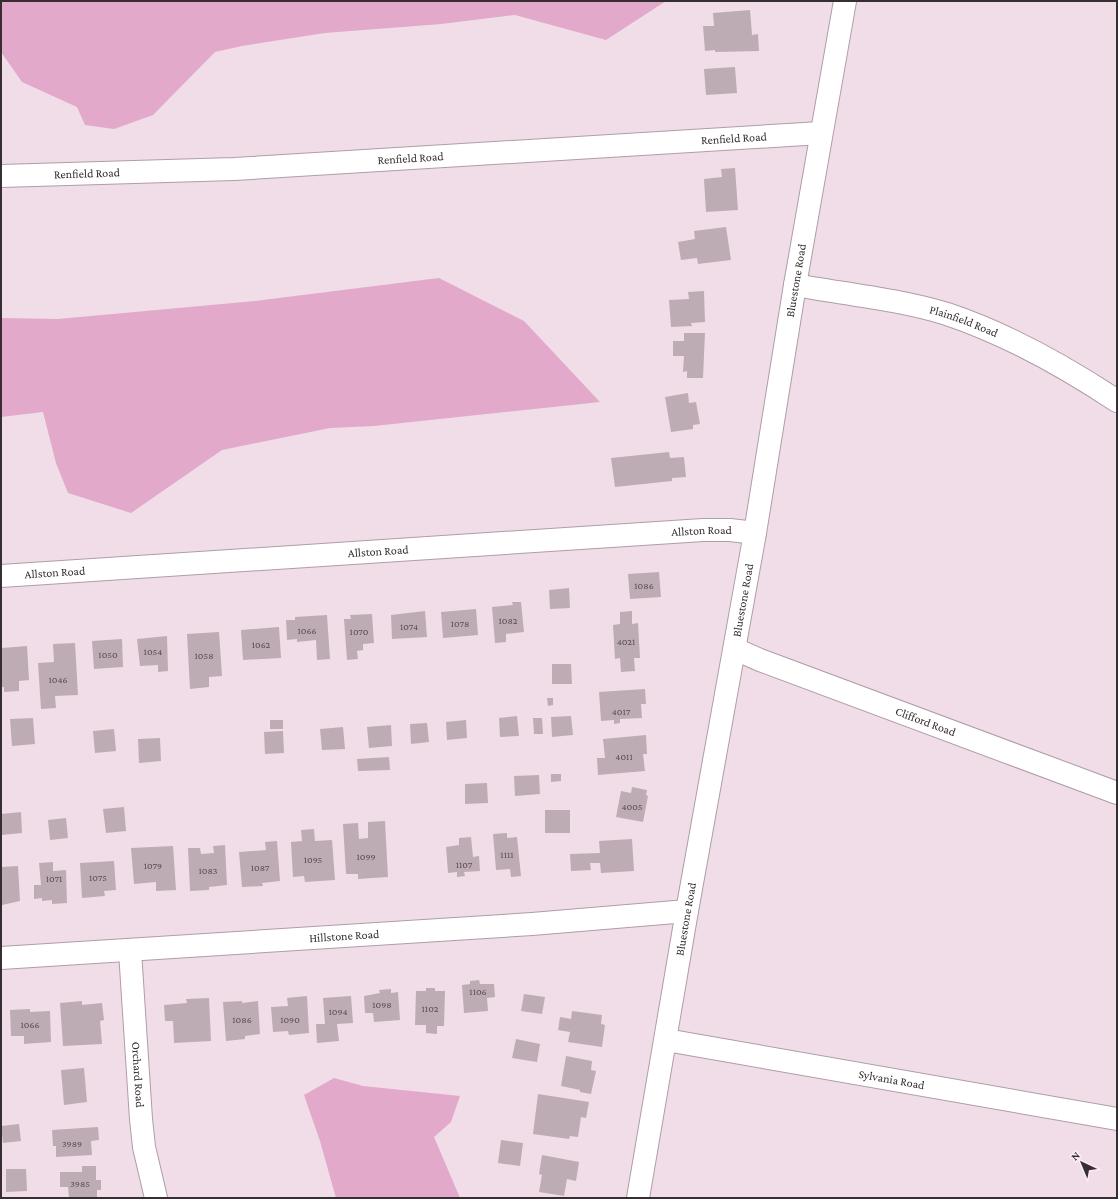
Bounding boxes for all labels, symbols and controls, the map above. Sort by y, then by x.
street label: Renfield Road [701,129,768,147]
street label: Renfield Road [377,149,445,167]
street label: Renfield Road [54,165,121,181]
street label: Bluestone Road [783,242,809,318]
street label: Plainfield Road [928,302,1001,340]
street label: Allston Road [671,523,733,539]
street label: Allston Road [347,542,410,560]
street label: Bluestone Road [729,562,757,638]
street label: Allston Road [24,563,86,581]
house number: 1086 [634,580,654,591]
house number: 1082 [498,615,518,626]
house number: 1078 [451,618,469,629]
house number: 1074 [400,621,418,632]
house number: 1066 [297,625,317,636]
house number: 1070 [350,626,369,637]
house number: 4021 [617,636,635,647]
house number: 1062 [252,639,271,650]
house number: 1054 [144,646,162,657]
house number: 1050 [98,649,118,660]
house number: 1058 [194,650,214,661]
house number: 1046 [48,674,68,685]
street label: Clifford Road [893,704,958,740]
house number: 4017 [612,706,631,717]
house number: 4011 [615,751,633,762]
house number: 4005 [621,801,643,812]
house number: 1111 [500,849,514,860]
house number: 1099 [356,851,376,862]
house number: 1095 [304,854,323,865]
house number: 1107 [456,859,473,870]
house number: 1079 [144,860,162,871]
house number: 1087 [251,862,270,873]
house number: 1083 [199,865,218,876]
house number: 1075 [89,872,107,883]
house number: 1071 [46,873,62,884]
street label: Bluestone Road [672,881,699,957]
street label: Hillstone Road [309,927,380,945]
house number: 1106 [469,986,487,997]
house number: 1098 [372,999,392,1010]
house number: 1102 [422,1003,439,1014]
house number: 1094 [328,1006,348,1017]
house number: 1086 [232,1014,252,1025]
house number: 1090 [280,1014,300,1025]
house number: 1066 [20,1019,40,1030]
street label: Orchard Road [129,1041,147,1109]
street label: Sylvania Road [857,1067,926,1092]
house number: 3989 [62,1138,82,1149]
north arrow [1062,1143,1102,1183]
text: N [1068,1149,1082,1163]
house number: 3985 [70,1178,90,1189]

